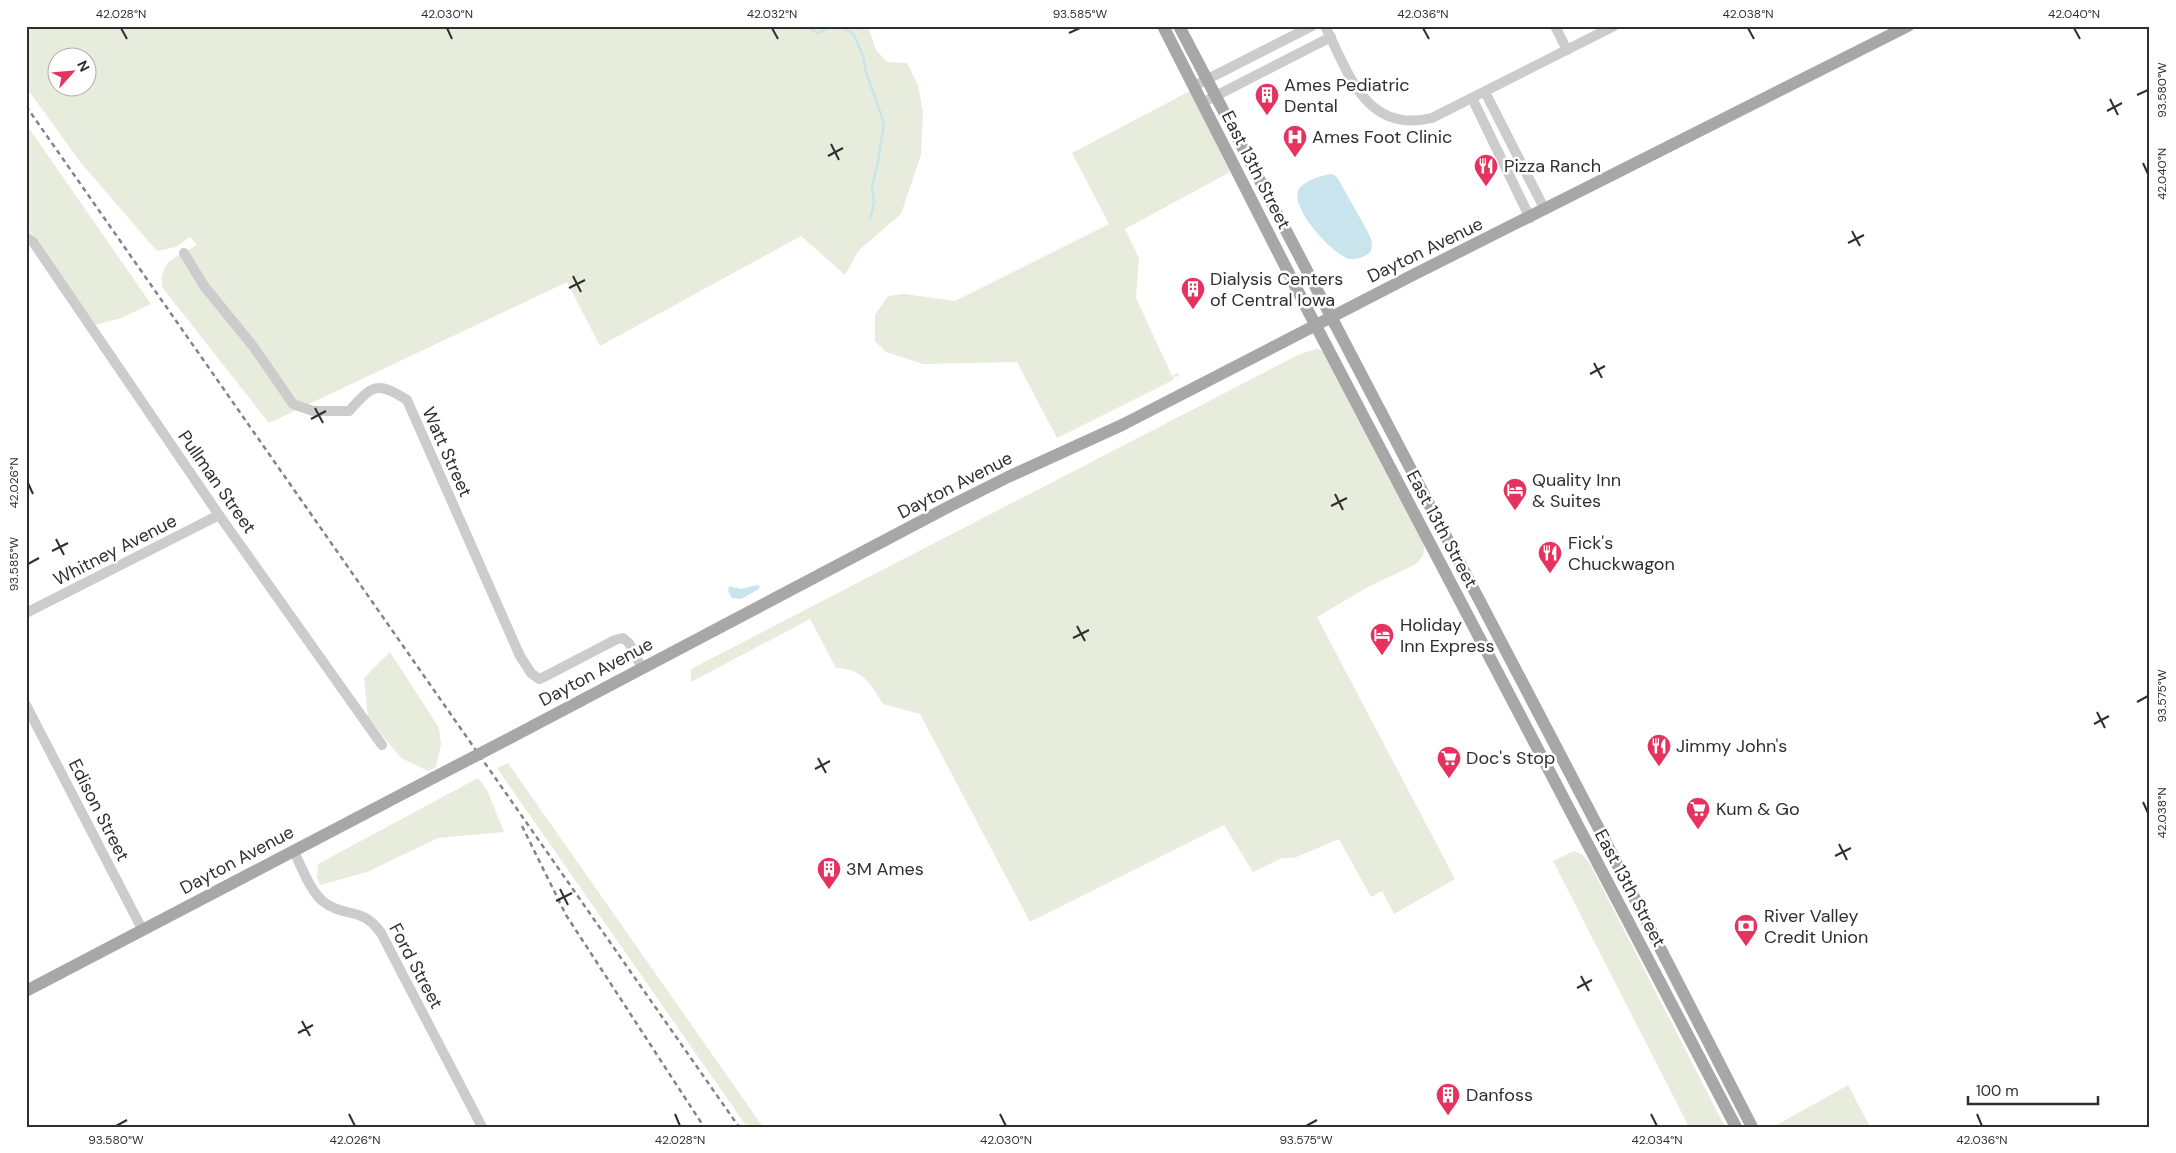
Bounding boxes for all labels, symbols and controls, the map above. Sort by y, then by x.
text: 42.028°N [96,6,146,22]
text: 42.030°N [421,6,473,22]
text: 42.032°N [747,6,797,22]
text: 93.585°W [1053,6,1108,22]
text: 42.036°N [1397,6,1449,22]
text: 42.038°N [1722,6,1774,22]
text: 42.040°N [2048,6,2100,22]
north arrow [48,48,98,98]
text: N [73,57,94,75]
text: 93.580°W [2154,62,2170,118]
place label: Ames Pediatric Dental [1284,73,1410,118]
building icon: Ames Pediatric Dental [1254,82,1280,116]
street label: East 13th Street [1216,107,1296,233]
hospital icon: Ames Foot Clinic [1282,124,1308,158]
place label: Ames Foot Clinic [1312,125,1452,149]
text: 42.040°N [2154,148,2170,200]
restaurant icon: Pizza Ranch [1473,153,1499,187]
place label: Pizza Ranch [1504,154,1601,178]
street label: Dayton Avenue [1363,212,1487,288]
place label: Dialysis Centers of Central Iowa [1210,267,1343,312]
building icon: Dialysis Centers of Central Iowa [1180,276,1206,310]
street label: Watt Street [417,403,477,501]
street label: Pullman Street [173,426,261,538]
street label: Dayton Avenue [894,446,1016,524]
text: 42.026°N [6,457,22,509]
street label: East 13th Street [1401,466,1483,592]
place label: Quality Inn & Suites [1532,468,1621,513]
hotel icon: Quality Inn & Suites [1502,477,1528,511]
street label: Whitney Avenue [49,509,181,591]
place label: Fick's Chuckwagon [1568,531,1675,576]
text: 93.585°W [6,536,22,591]
restaurant icon: Fick's Chuckwagon [1537,540,1563,574]
place label: Holiday Inn Express [1400,613,1495,658]
hotel icon: Holiday Inn Express [1369,622,1395,656]
street label: Dayton Avenue [535,632,657,712]
text: 93.575°W [2154,669,2170,723]
restaurant icon: Jimmy John's [1646,733,1672,767]
place label: Jimmy John's [1676,734,1787,758]
supermarket icon: Doc's Stop [1436,745,1462,779]
place label: Doc's Stop [1466,746,1555,770]
street label: Edison Street [63,755,135,865]
text: 42.038°N [2154,787,2170,839]
supermarket icon: Kum & Go [1685,796,1711,830]
place label: Kum & Go [1716,797,1800,821]
street label: Dayton Avenue [176,820,298,900]
street label: East 13th Street [1589,825,1671,951]
building icon: 3M Ames [816,856,842,890]
place label: 3M Ames [846,857,924,881]
place label: River Valley Credit Union [1764,904,1868,949]
bank icon: River Valley Credit Union [1733,913,1759,947]
street label: Ford Street [383,919,449,1013]
scale bar [1968,1073,2098,1105]
text: 100 m [1976,1081,2019,1101]
building icon: Danfoss [1435,1082,1461,1116]
place label: Danfoss [1466,1083,1533,1107]
text: 93.580°W [88,1132,144,1148]
text: 42.026°N [329,1132,381,1148]
text: 42.028°N [655,1132,705,1148]
text: 42.030°N [980,1132,1032,1148]
text: 93.575°W [1279,1132,1333,1148]
text: 42.034°N [1631,1132,1683,1148]
text: 42.036°N [1956,1132,2008,1148]

